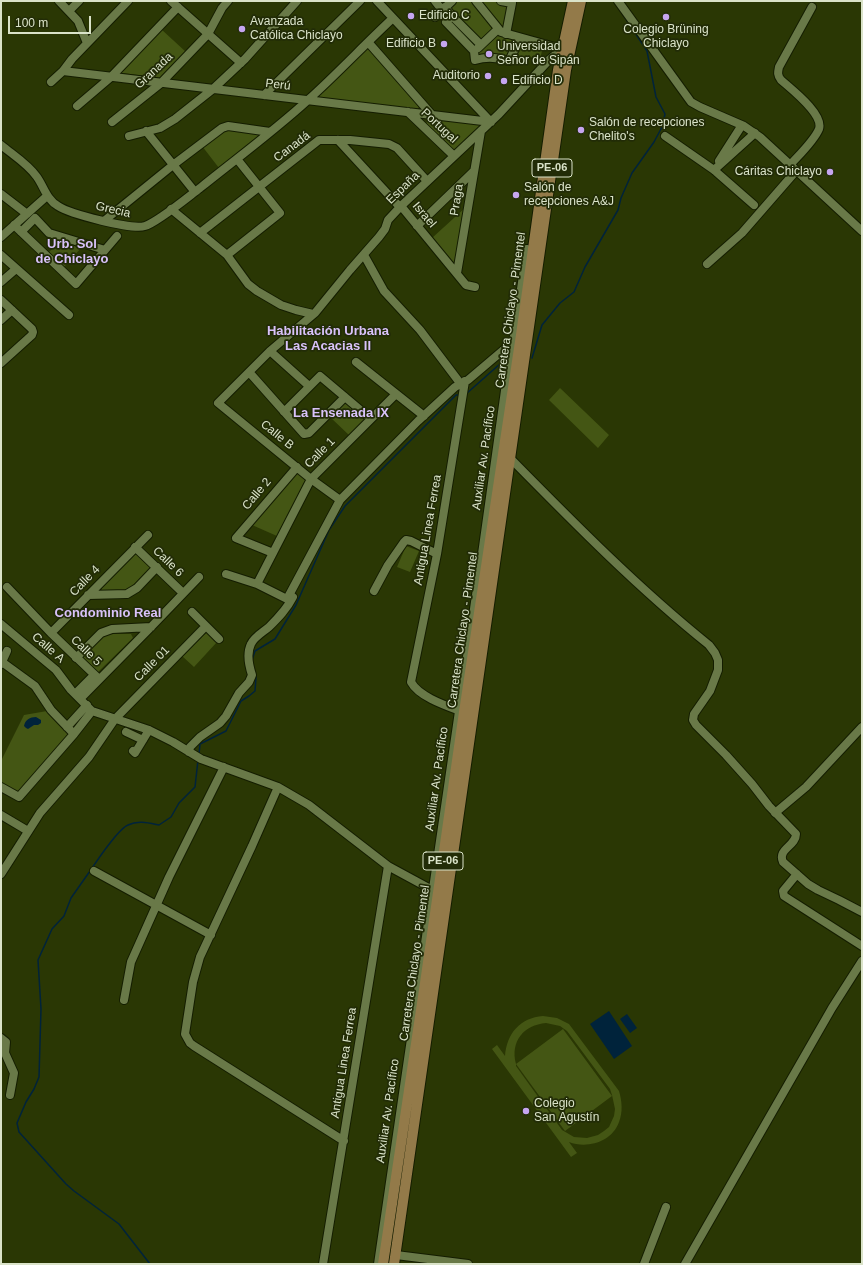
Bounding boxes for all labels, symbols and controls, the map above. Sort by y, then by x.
scale bar [10,8,93,34]
place label: Edificio C [419,9,470,23]
marker: Edificio C [406,11,416,21]
marker: Colegio Brüning Chiclayo [661,12,671,22]
place label: Avanzada Católica Chiclayo [250,15,343,43]
text: 100 m [15,16,48,30]
place label: Colegio Brüning Chiclayo [623,23,709,51]
marker: Avanzada Católica Chiclayo [237,24,247,34]
place label: Edificio B [386,37,436,51]
marker: Edificio B [439,39,449,49]
place label: Universidad Señor de Sipán [497,40,580,68]
marker: Universidad Señor de Sipán [484,49,494,59]
street label: Granada [132,50,176,92]
place label: Auditorio [433,69,480,83]
marker: Auditorio [483,71,493,81]
place label: Edificio D [512,74,563,88]
street label: Perú [265,76,291,94]
marker: Edificio D [499,76,509,86]
street label: Portugal [418,105,460,147]
place label: Salón de recepciones Chelito's [589,116,704,144]
marker: Salón de recepciones Chelito's [576,125,586,135]
street label: Canadá [271,129,313,165]
road number: PE-06 [532,159,572,177]
place label: Cáritas Chiclayo [735,165,822,179]
marker: Cáritas Chiclayo [825,167,835,177]
street label: España [383,169,423,207]
place label: Salón de recepciones A&J [524,181,614,209]
street label: Praga [447,183,467,217]
marker: Salón de recepciones A&J [511,190,521,200]
street label: Grecia [94,199,132,221]
street label: Israel [409,199,439,231]
street label: Carretera Chiclayo - Pimentel [493,231,529,389]
district label: Urb. Sol de Chiclayo [36,236,108,267]
district label: Habilitación Urbana Las Acacias II [267,323,389,354]
district label: La Ensenada IX [293,405,389,421]
street label: Auxiliar Av. Pacífico [470,405,498,511]
street label: Calle B [257,417,297,453]
street label: Calle 1 [302,435,338,471]
street label: Antigua Linea Ferrea [411,474,445,586]
street label: Calle 2 [239,475,275,513]
street label: Calle 6 [150,544,186,580]
street label: Carretera Chiclayo - Pimentel [445,551,481,709]
street label: Calle 4 [67,563,103,599]
district label: Condominio Real [55,605,161,621]
street label: Calle A [29,630,67,666]
street label: Calle 5 [68,633,104,669]
street label: Calle 01 [131,643,173,685]
street label: Auxiliar Av. Pacífico [423,726,451,832]
road number: PE-06 [423,852,463,870]
street label: Carretera Chiclayo - Pimentel [397,884,433,1042]
street label: Antigua Linea Ferrea [328,1007,360,1119]
street label: Auxiliar Av. Pacífico [374,1058,402,1164]
place label: Colegio San Agustín [534,1097,599,1125]
marker: Colegio San Agustín [521,1106,531,1116]

